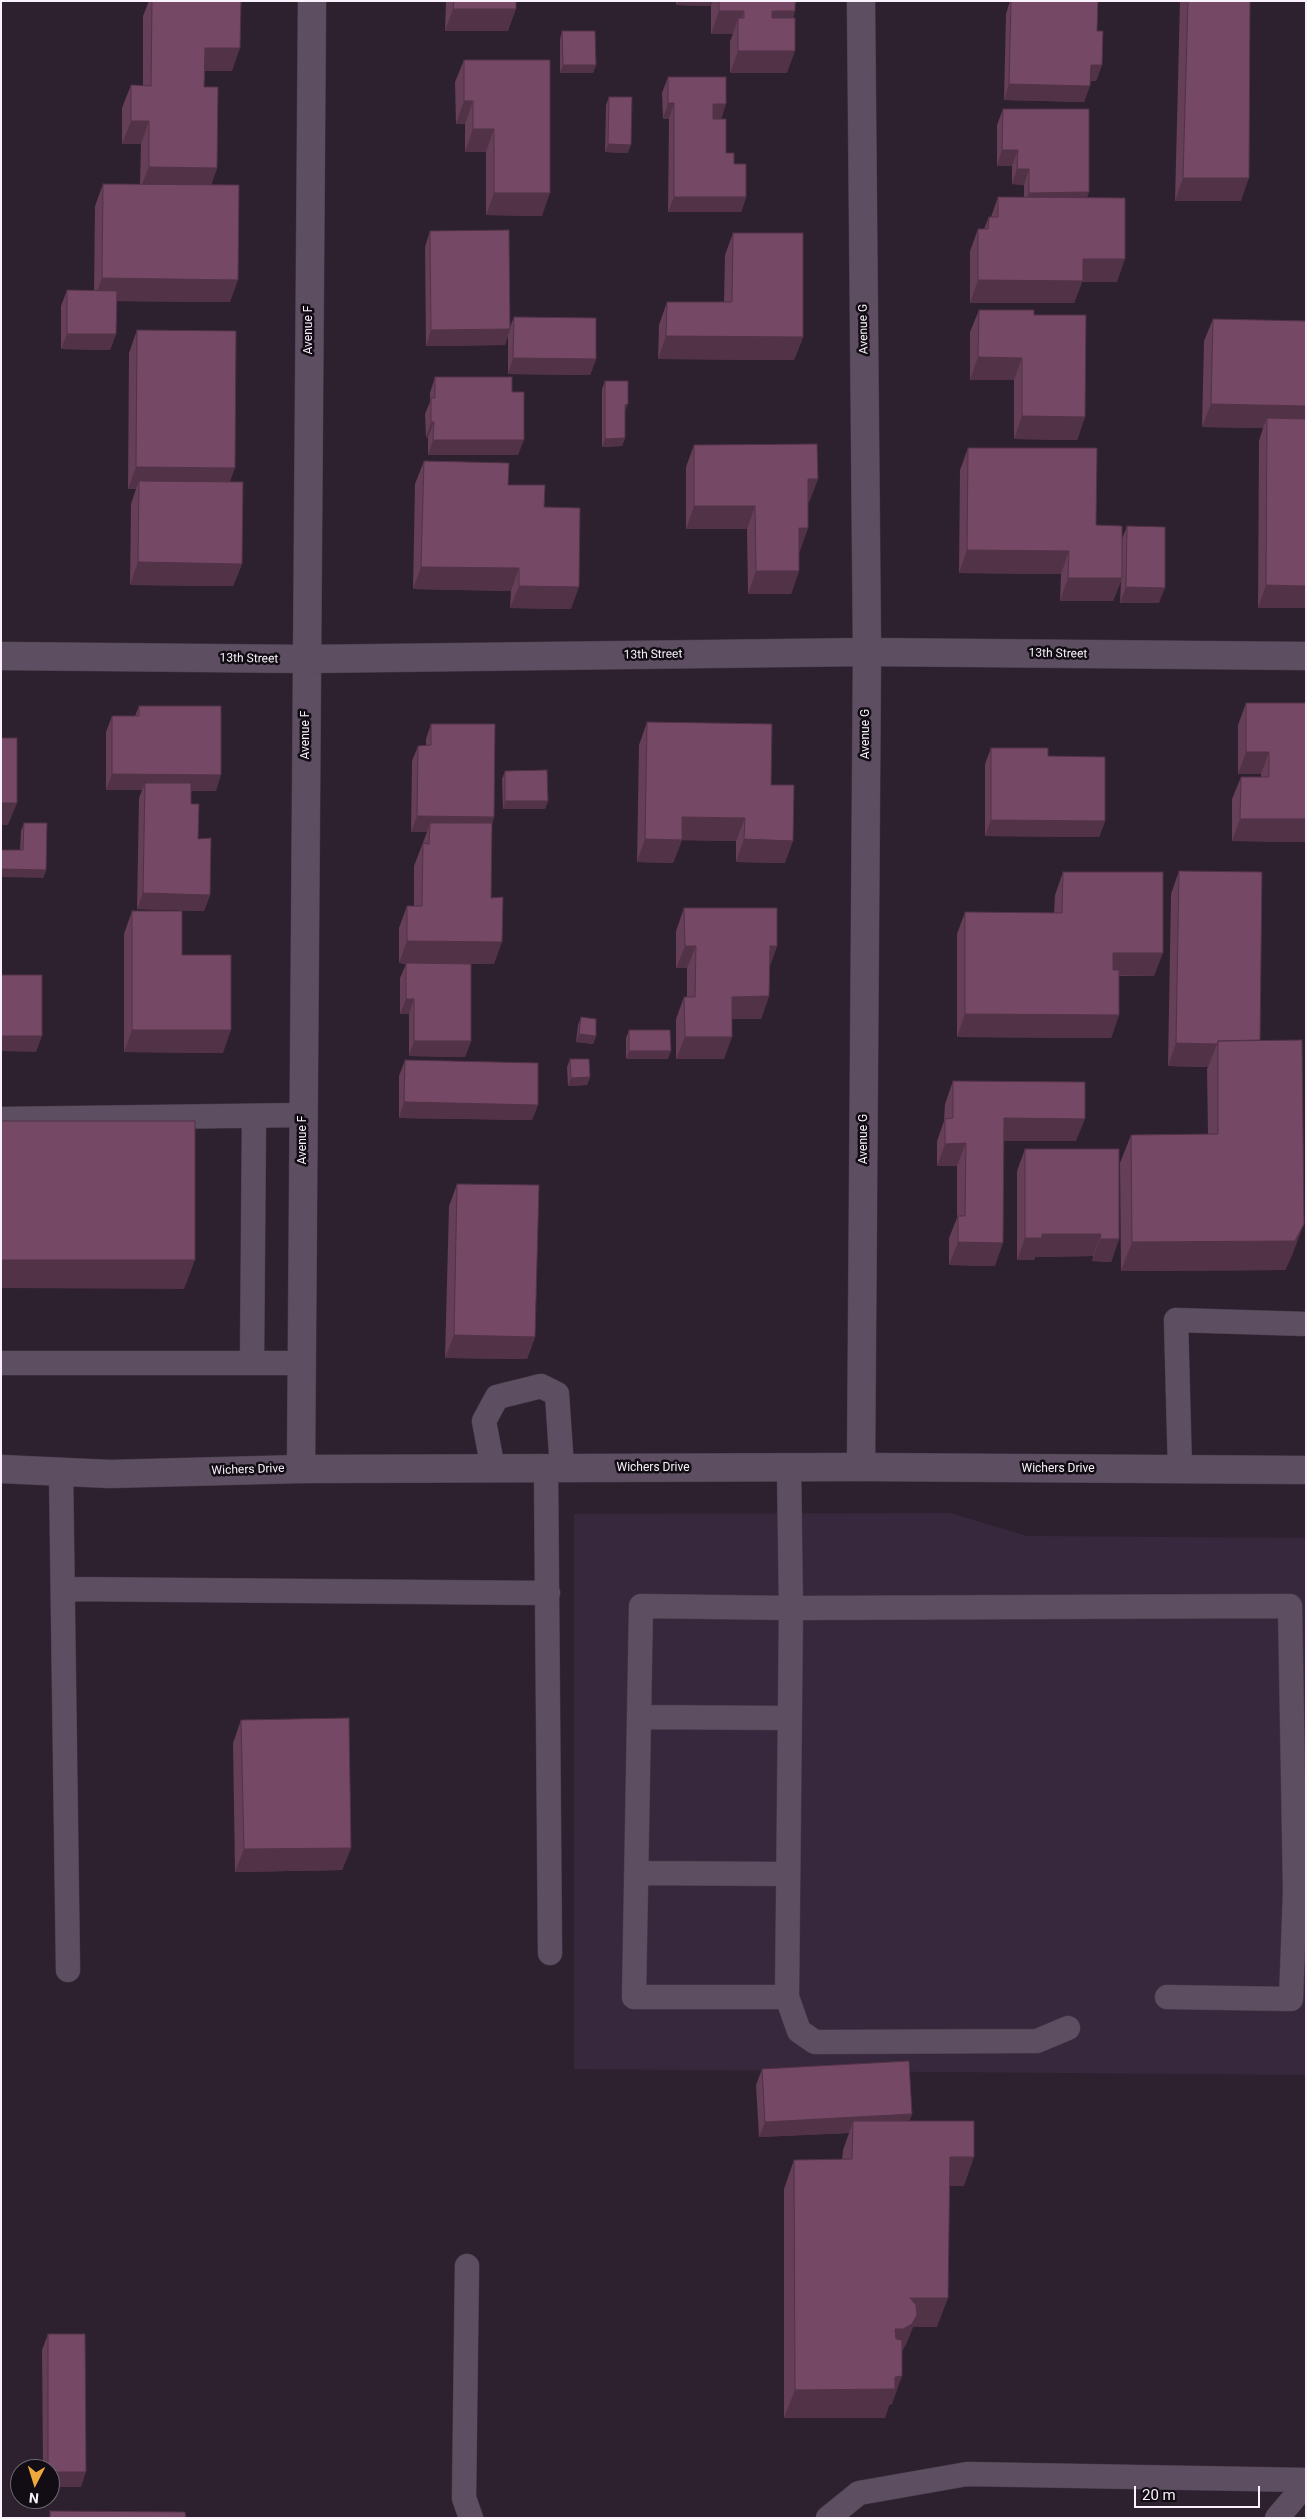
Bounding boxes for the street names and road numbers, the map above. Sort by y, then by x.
street label: Avenue G [856,304,872,354]
street label: Avenue F [302,306,316,354]
street label: 13th Street [1029,646,1087,662]
street label: 13th Street [624,647,682,663]
street label: 13th Street [220,651,278,667]
street label: Avenue G [859,709,873,759]
street label: Avenue F [299,711,313,759]
street label: Avenue G [857,1114,871,1164]
street label: Avenue F [296,1116,310,1164]
street label: Wichers Drive [616,1461,690,1475]
street label: Wichers Drive [211,1462,285,1478]
street label: Wichers Drive [1021,1462,1095,1476]

